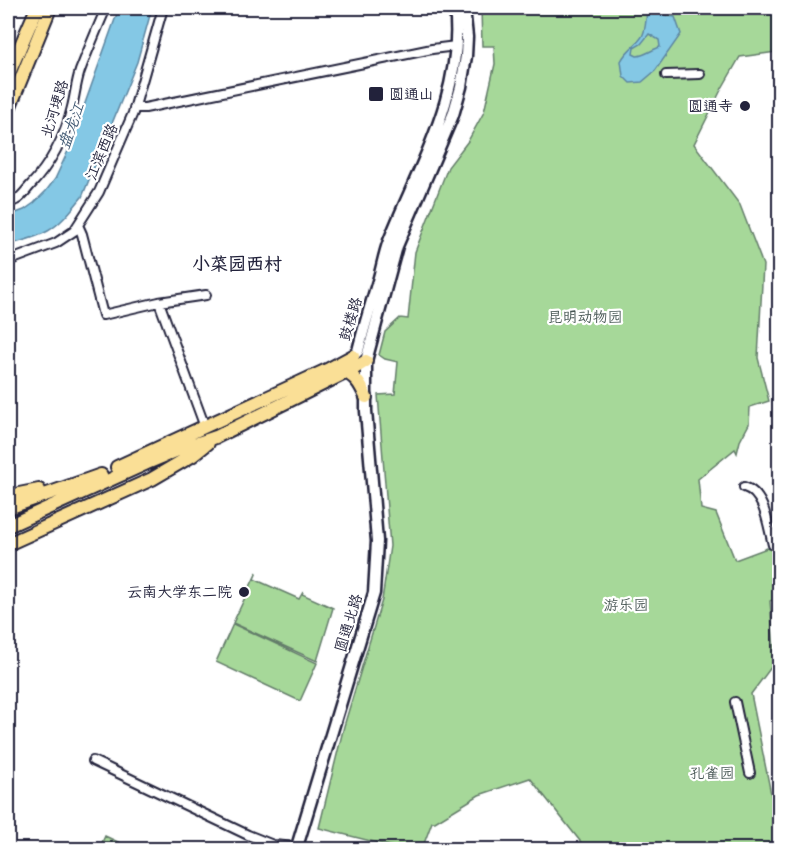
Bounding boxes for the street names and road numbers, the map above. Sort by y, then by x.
street label: 北河埂路 [37,78,73,140]
street label: 江滨西路 [82,121,122,183]
street label: 鼓楼路 [335,295,367,343]
street label: 圆通北路 [331,592,367,654]

